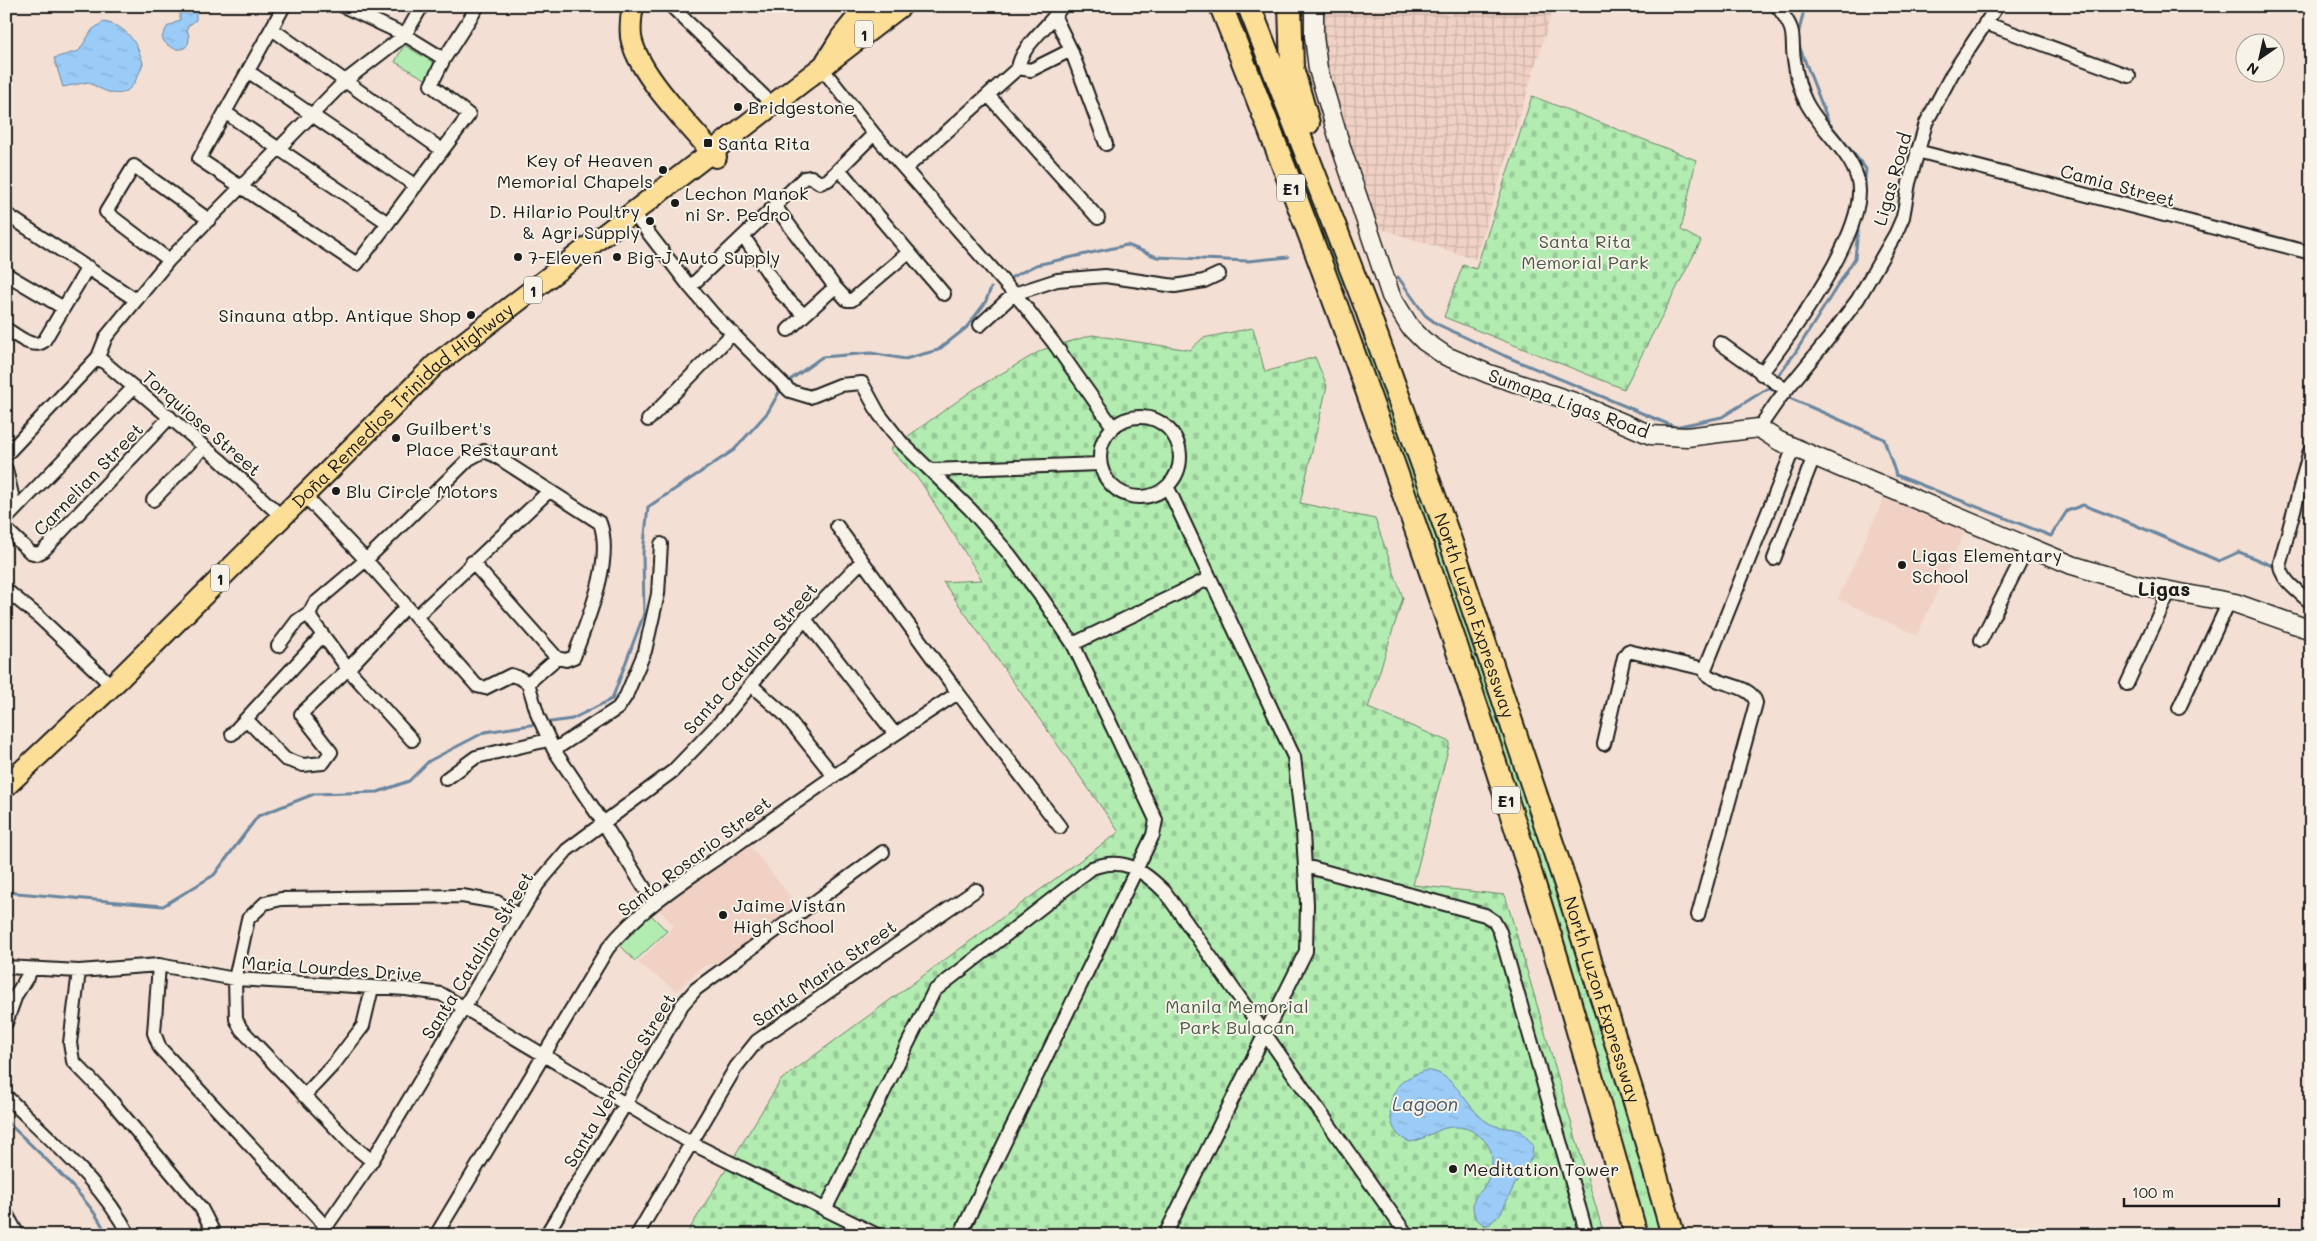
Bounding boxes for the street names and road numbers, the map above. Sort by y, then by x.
road number: 1 [855,20,873,48]
street label: Ligas Road [1867,130,1917,228]
street label: Camia Street [2058,158,2178,212]
road number: E1 [1277,174,1305,202]
road number: 1 [524,276,542,304]
street label: Doña Remedios Trinidad Highway [286,297,518,513]
street label: Sumapa Ligas Road [1485,363,1653,443]
street label: Torquiose Street [137,365,267,481]
street label: Carnelian Street [28,417,148,541]
street label: North Luzon Expressway [1429,509,1521,721]
road number: 1 [211,564,229,592]
street label: Santa Catalina Street [677,577,823,739]
road number: E1 [1492,786,1520,814]
street label: Santo Rosario Street [612,790,776,922]
street label: Santa Catalina Street [416,867,538,1043]
street label: North Luzon Expressway [1558,893,1647,1106]
street label: Santa Maria Street [747,914,901,1032]
street label: Maria Lourdes Drive [241,950,423,986]
street label: Santa Veronica Street [557,989,681,1171]

